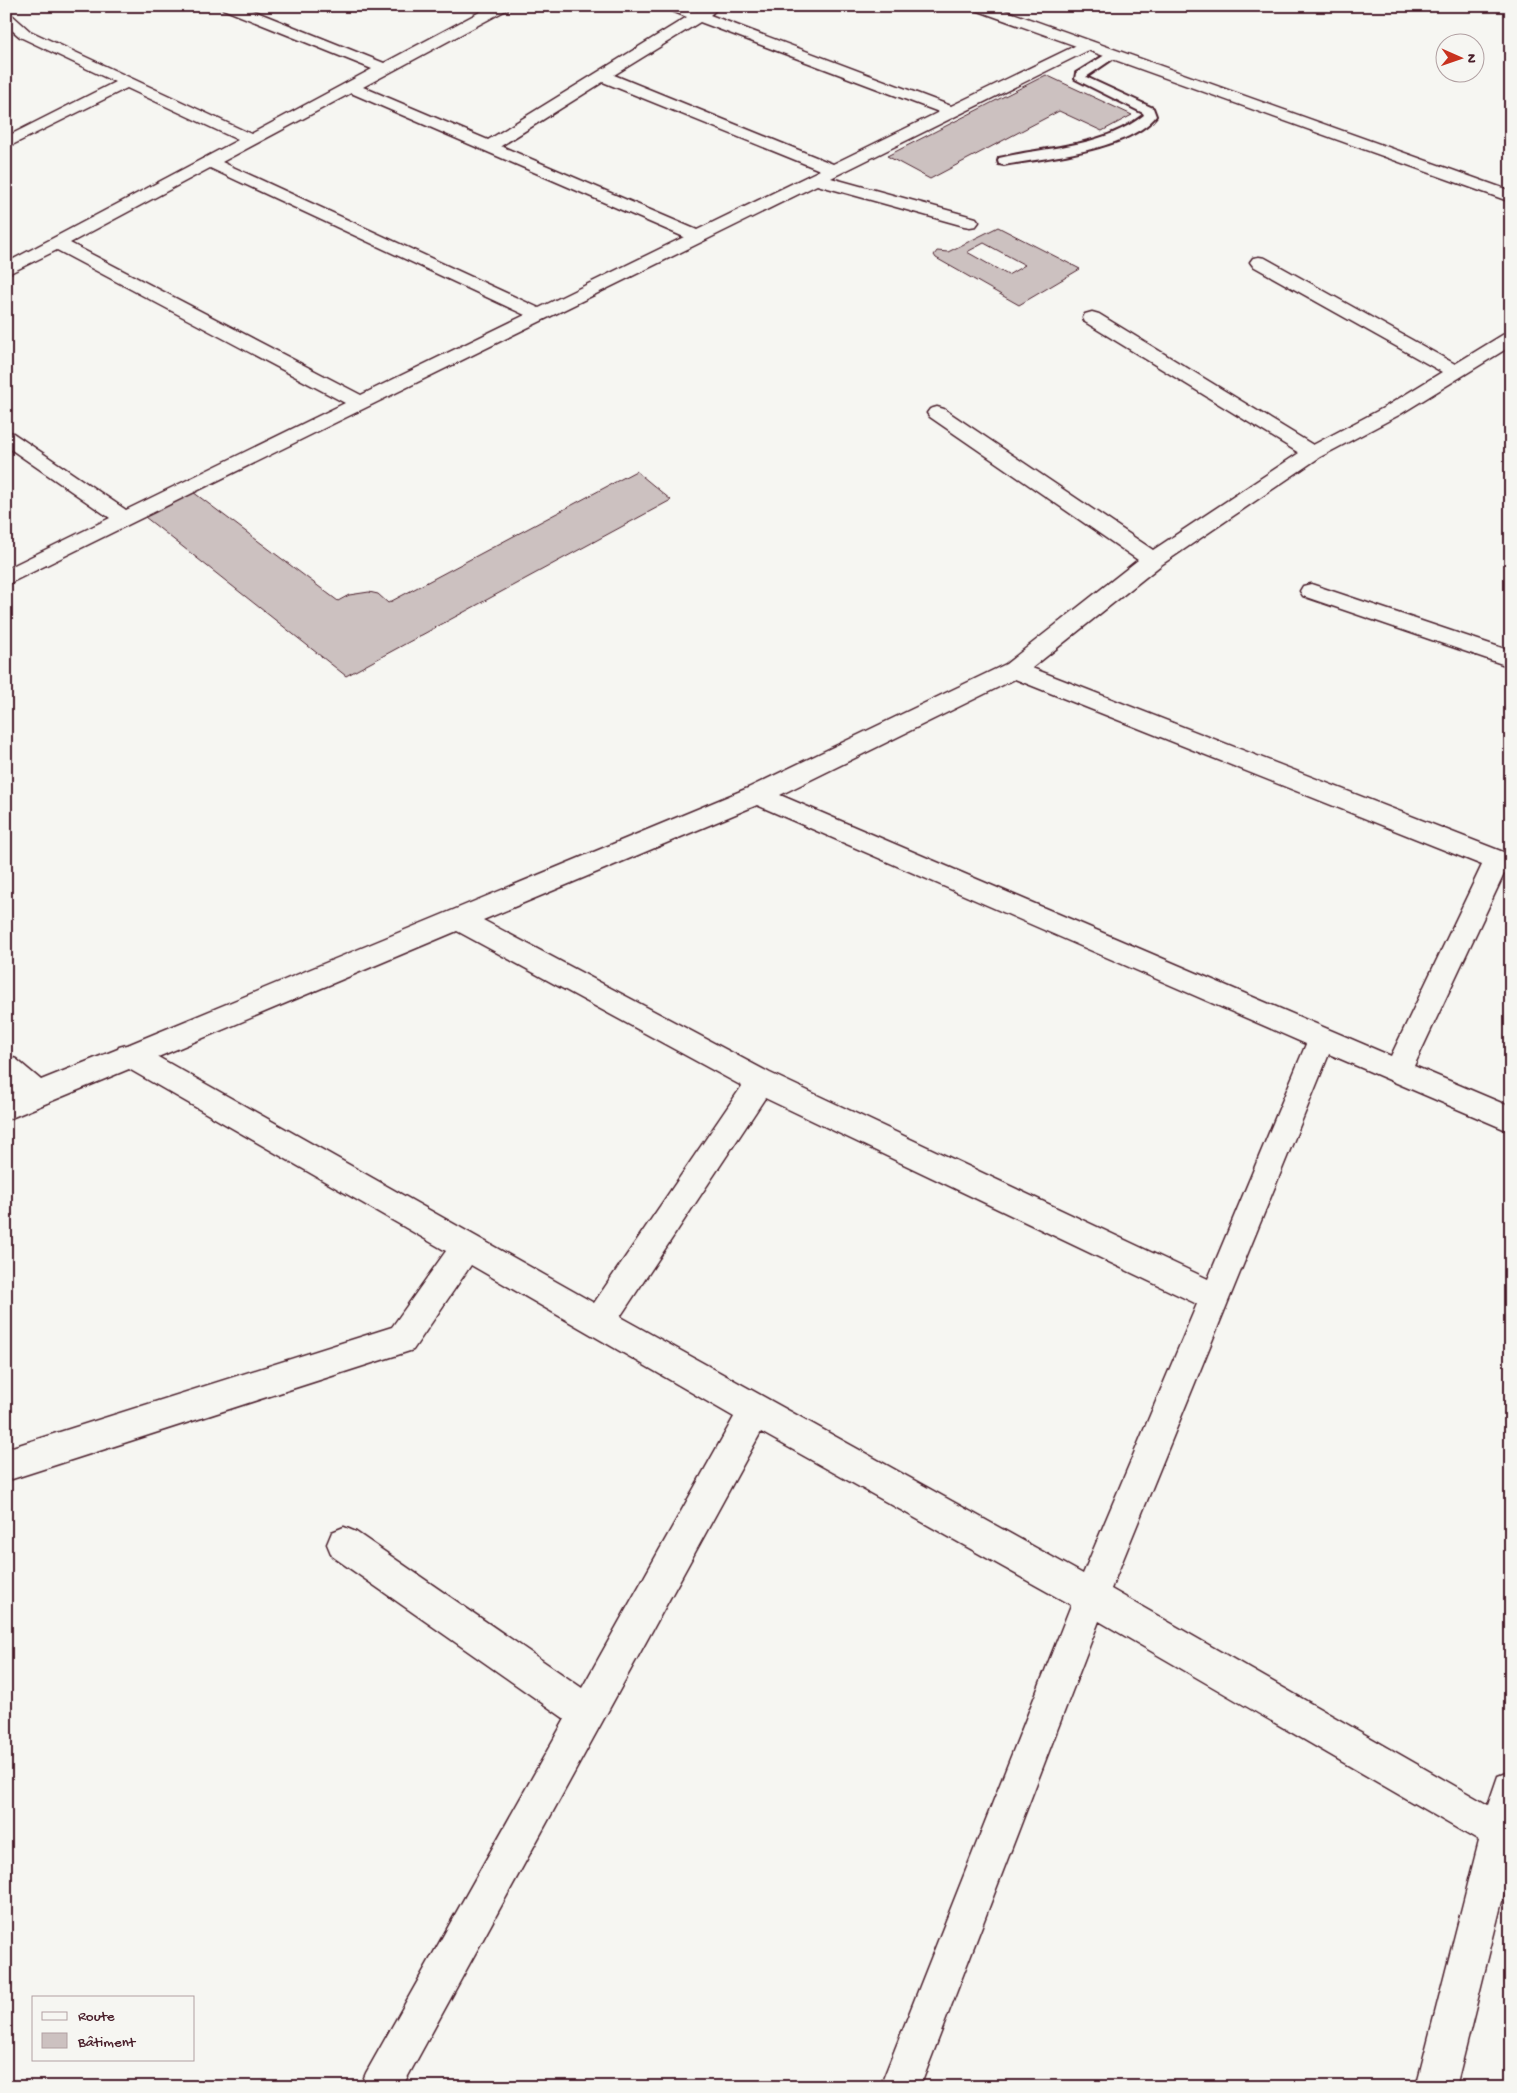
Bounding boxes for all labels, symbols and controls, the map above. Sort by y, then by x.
north arrow [1434,32,1484,82]
text: N [1462,54,1479,63]
legend [32,1996,195,2060]
text: Route [78,2008,115,2026]
text: Bâtiment [77,2034,137,2052]

